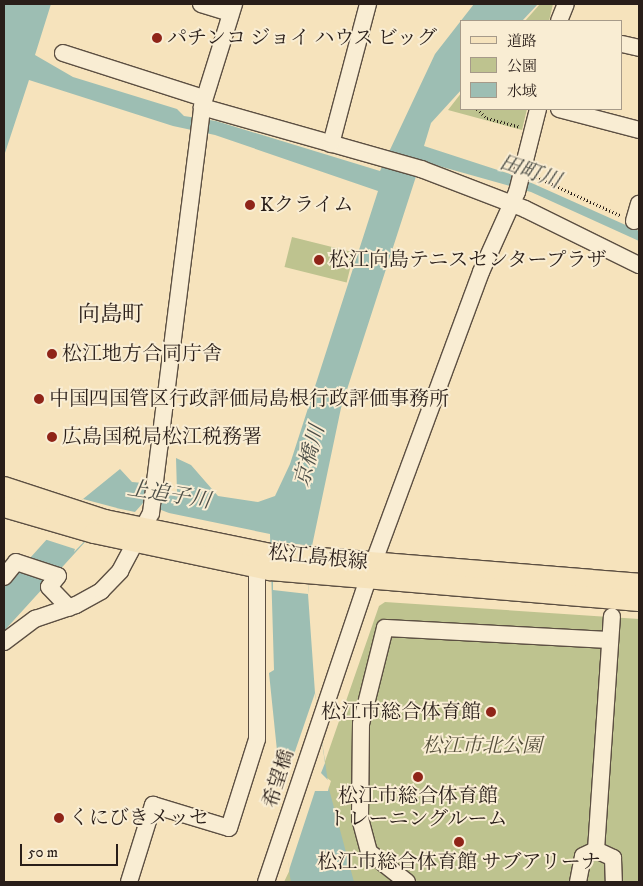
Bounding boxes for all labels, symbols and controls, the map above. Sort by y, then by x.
legend [460,20,623,110]
place label: パチンコ ジョイ ハウス ビッグ [167,26,440,50]
marker: パチンコ ジョイ ハウス ビッグ [151,32,163,44]
text: 道路 [507,32,537,51]
text: 公園 [507,57,537,76]
text: 水域 [507,82,537,101]
water label: 田町川 [496,150,564,194]
place label: Kクライム [260,193,354,217]
marker: Kクライム [244,199,256,211]
place label: 松江向島テニスセンタープラザ [329,248,609,272]
marker: 松江向島テニスセンタープラザ [313,254,325,266]
district label: 向島町 [78,302,144,328]
place label: 松江地方合同庁舎 [62,342,222,366]
marker: 松江地方合同庁舎 [46,348,58,360]
place label: 中国四国管区行政評価局島根行政評価事務所 [49,387,449,411]
marker: 中国四国管区行政評価局島根行政評価事務所 [33,393,45,405]
water label: 京橋川 [290,422,330,490]
place label: 広島国税局松江税務署 [62,425,262,449]
marker: 広島国税局松江税務署 [46,431,58,443]
water label: 上追子川 [126,476,212,514]
street label: 松江島根線 [267,541,369,575]
place label: 松江市総合体育館 [321,700,481,724]
marker: 松江市総合体育館 [485,706,497,718]
park label: 松江市北公園 [422,734,542,758]
street label: 希望橋 [258,747,300,811]
marker: 松江市総合体育館 トレーニングルーム [412,771,424,783]
place label: 松江市総合体育館 トレーニングルーム [328,785,508,832]
place label: くにびきメッセ [69,806,209,830]
marker: くにびきメッセ [53,812,65,824]
scale bar [22,834,120,866]
marker: 松江市総合体育館 サブアリーナ [453,836,465,848]
text: 50 m [28,843,58,862]
place label: 松江市総合体育館 サブアリーナ [317,850,601,874]

